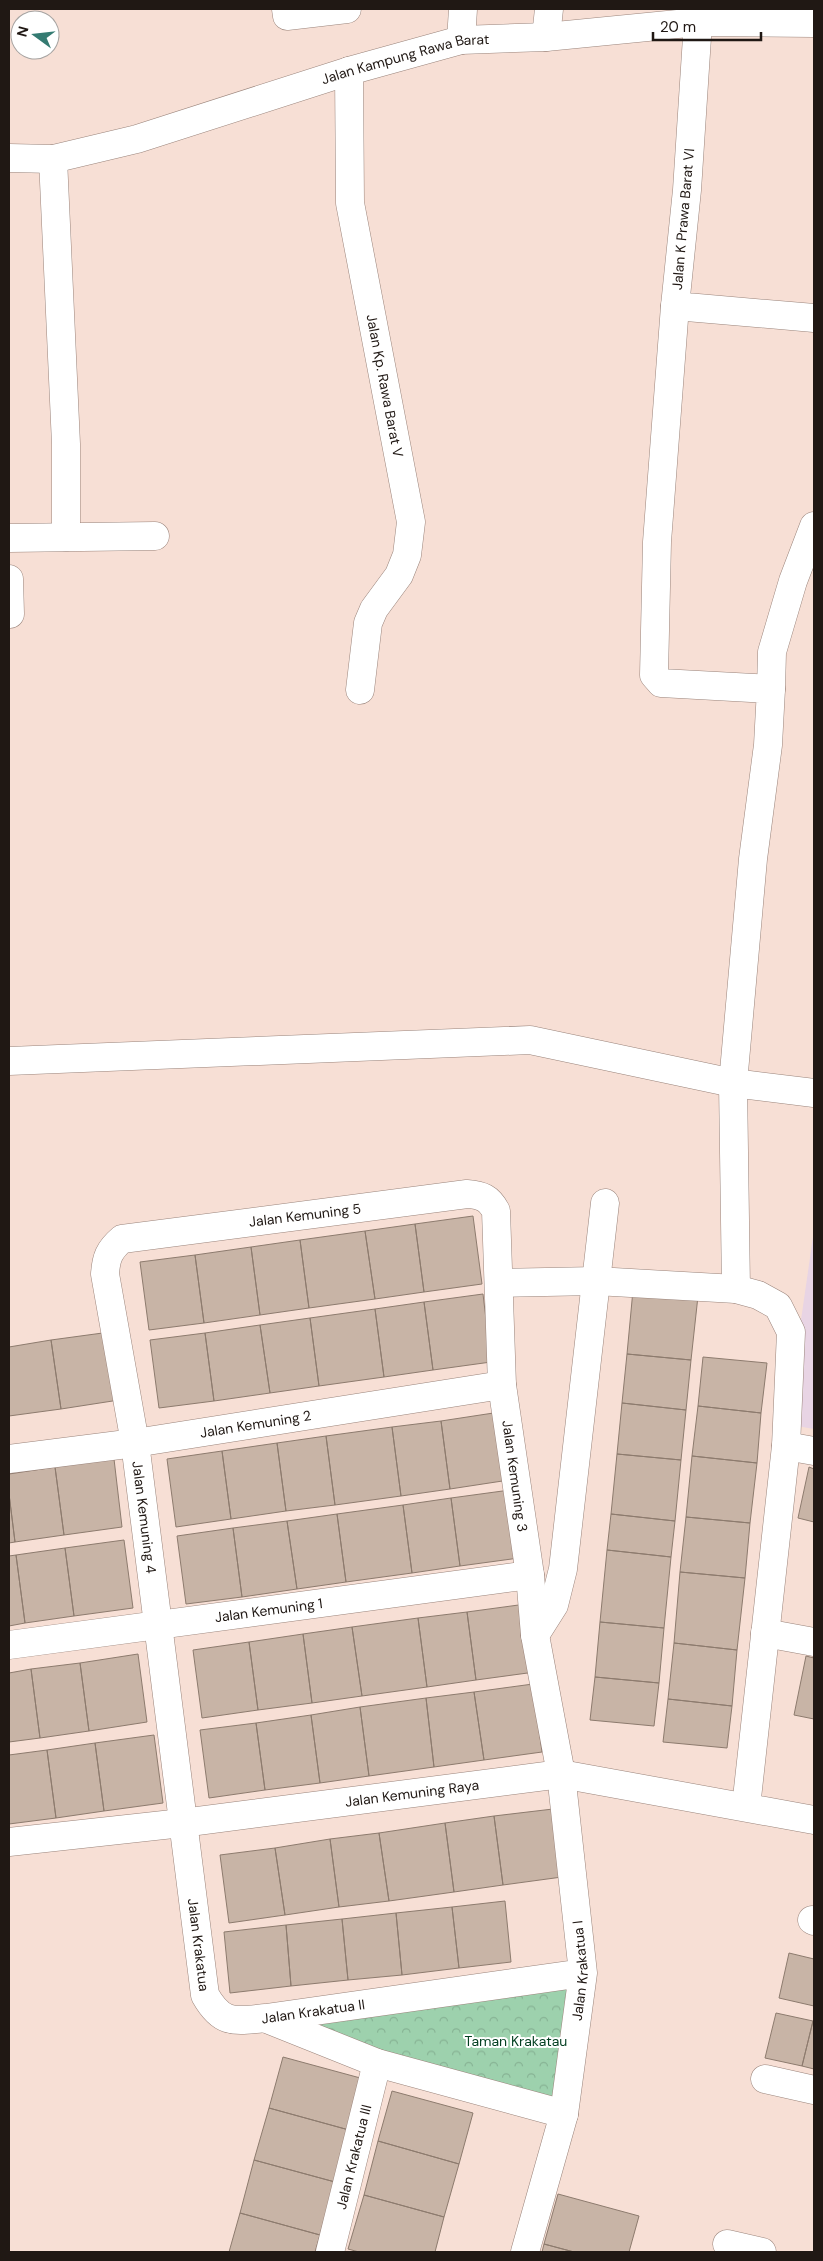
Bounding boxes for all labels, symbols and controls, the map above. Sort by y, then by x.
north arrow [10,10,60,60]
scale bar [653,10,760,42]
text: 20 m [660,17,696,37]
text: N [12,24,32,39]
street label: Jalan Kampung Rawa Barat [319,30,490,88]
street label: Jalan K Prawa Barat VI [668,147,698,291]
street label: Jalan Kp. Rawa Barat V [362,313,408,459]
street label: Jalan Kemuning 5 [248,1199,362,1231]
street label: Jalan Kemuning 2 [199,1406,312,1442]
street label: Jalan Kemuning 3 [498,1419,532,1533]
street label: Jalan Kemuning 4 [128,1460,161,1575]
street label: Jalan Kemuning 1 [214,1594,324,1626]
street label: Jalan Kemuning Raya [344,1776,480,1811]
street label: Jalan Krakatua [184,1897,213,1992]
street label: Jalan Krakatua I [568,1920,592,2022]
street label: Jalan Krakatua II [261,1995,366,2027]
park label: Taman Krakatau [465,2032,567,2050]
street label: Jalan Krakatua III [332,2103,375,2211]

